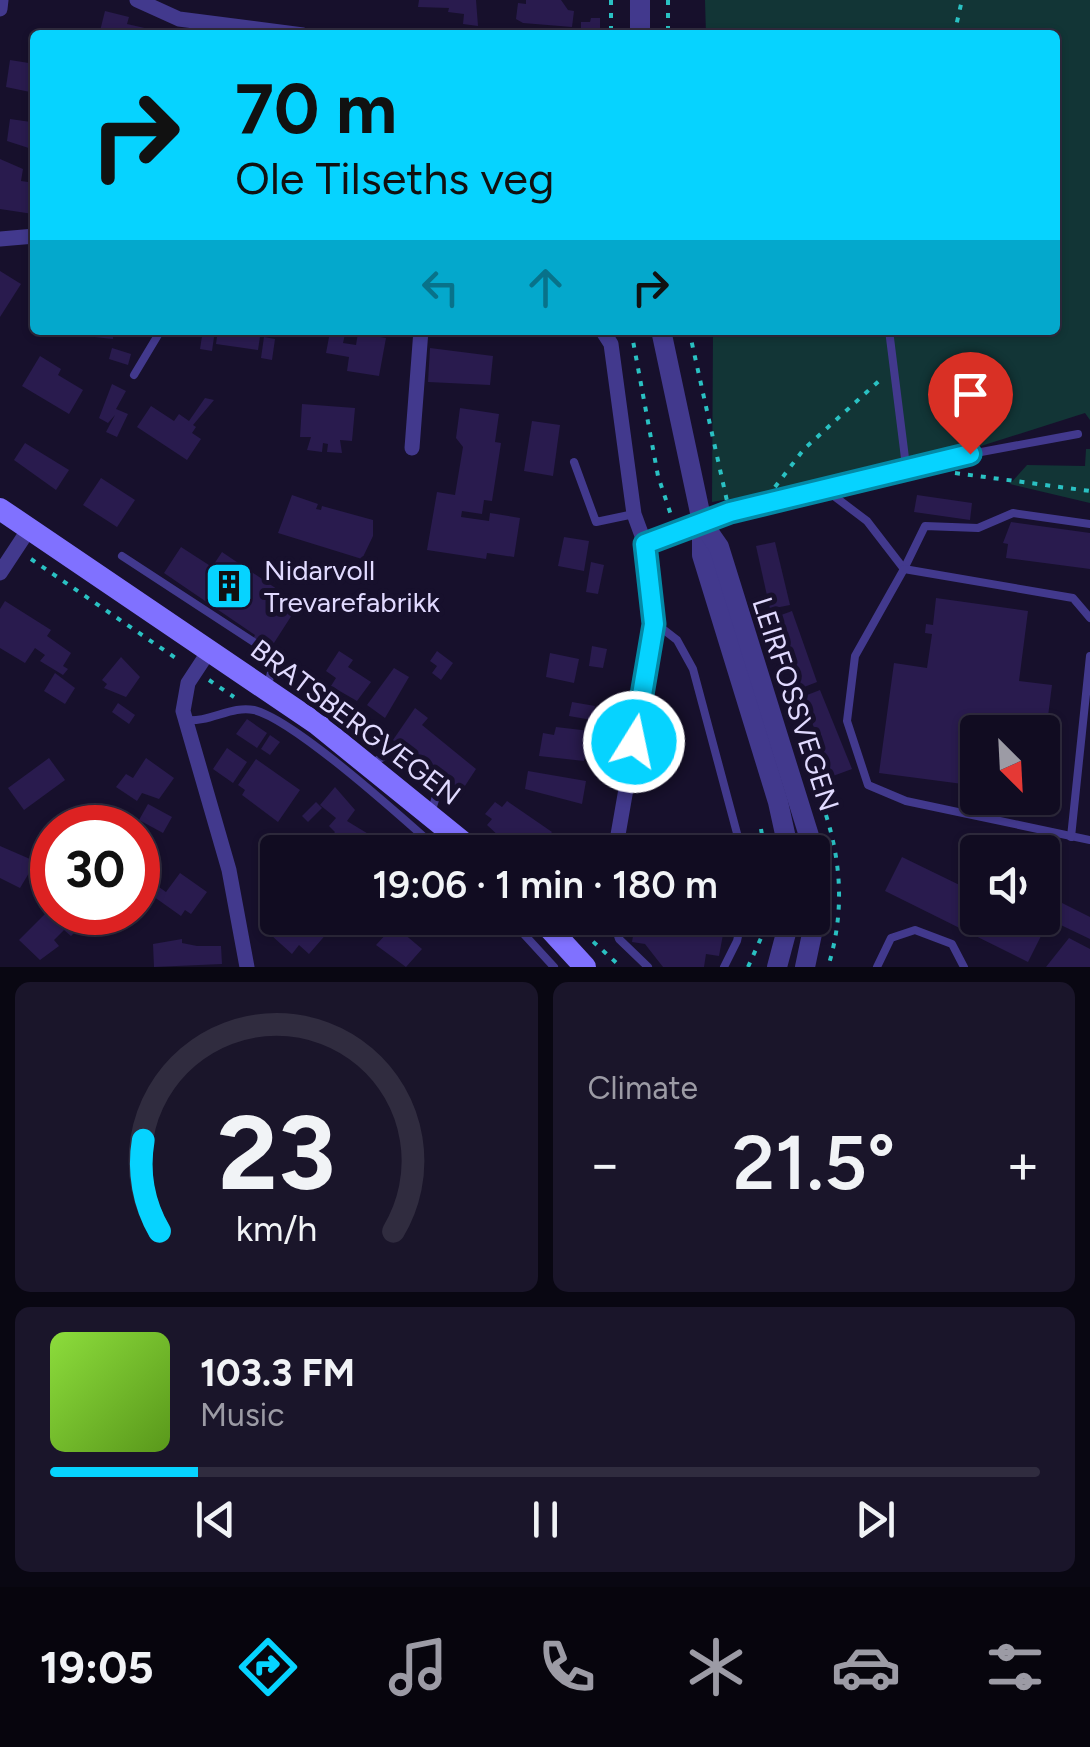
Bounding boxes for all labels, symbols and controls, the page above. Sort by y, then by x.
text: 70 m [235,66,397,151]
icon: right [70,70,200,200]
text: Ole Tilseths veg [235,151,554,205]
icon: left [413,260,468,315]
icon: ahead [518,260,573,315]
icon: right [623,260,678,315]
pin [928,352,1013,455]
icon: arrive [943,367,998,422]
place label: Nidarvoll Trevarefabrikk [264,553,440,619]
building icon: Nidarvoll Trevarefabrikk [203,560,255,612]
street label: LEIRFOSSVEGEN [745,593,847,815]
street label: BRATSBERGVEGEN [244,632,468,812]
position arrow [582,690,686,794]
north arrow [960,715,1060,815]
map controls [960,715,1060,935]
speed limit sign: 30 [30,805,160,935]
button: sound [960,835,1060,935]
text: 19:06 · 1 min · 180 m [372,862,718,908]
text: Climate [588,1069,698,1107]
text: 23 [217,1090,335,1215]
text: 21.5° [732,1118,895,1208]
text: − [588,1131,622,1197]
text: + [1006,1131,1040,1197]
text: km/h [235,1207,317,1250]
text: 103.3 FM [200,1350,355,1396]
text: Music [200,1396,285,1434]
icon: previous [188,1492,243,1547]
icon: pause [518,1492,573,1547]
icon: next [848,1492,903,1547]
icon: directions [233,1632,303,1702]
icon: music [383,1632,453,1702]
icon: phone [532,1632,602,1702]
icon: climate [681,1632,751,1702]
icon: car [831,1632,901,1702]
icon: filters [980,1632,1050,1702]
text: 19:05 [40,1640,154,1694]

